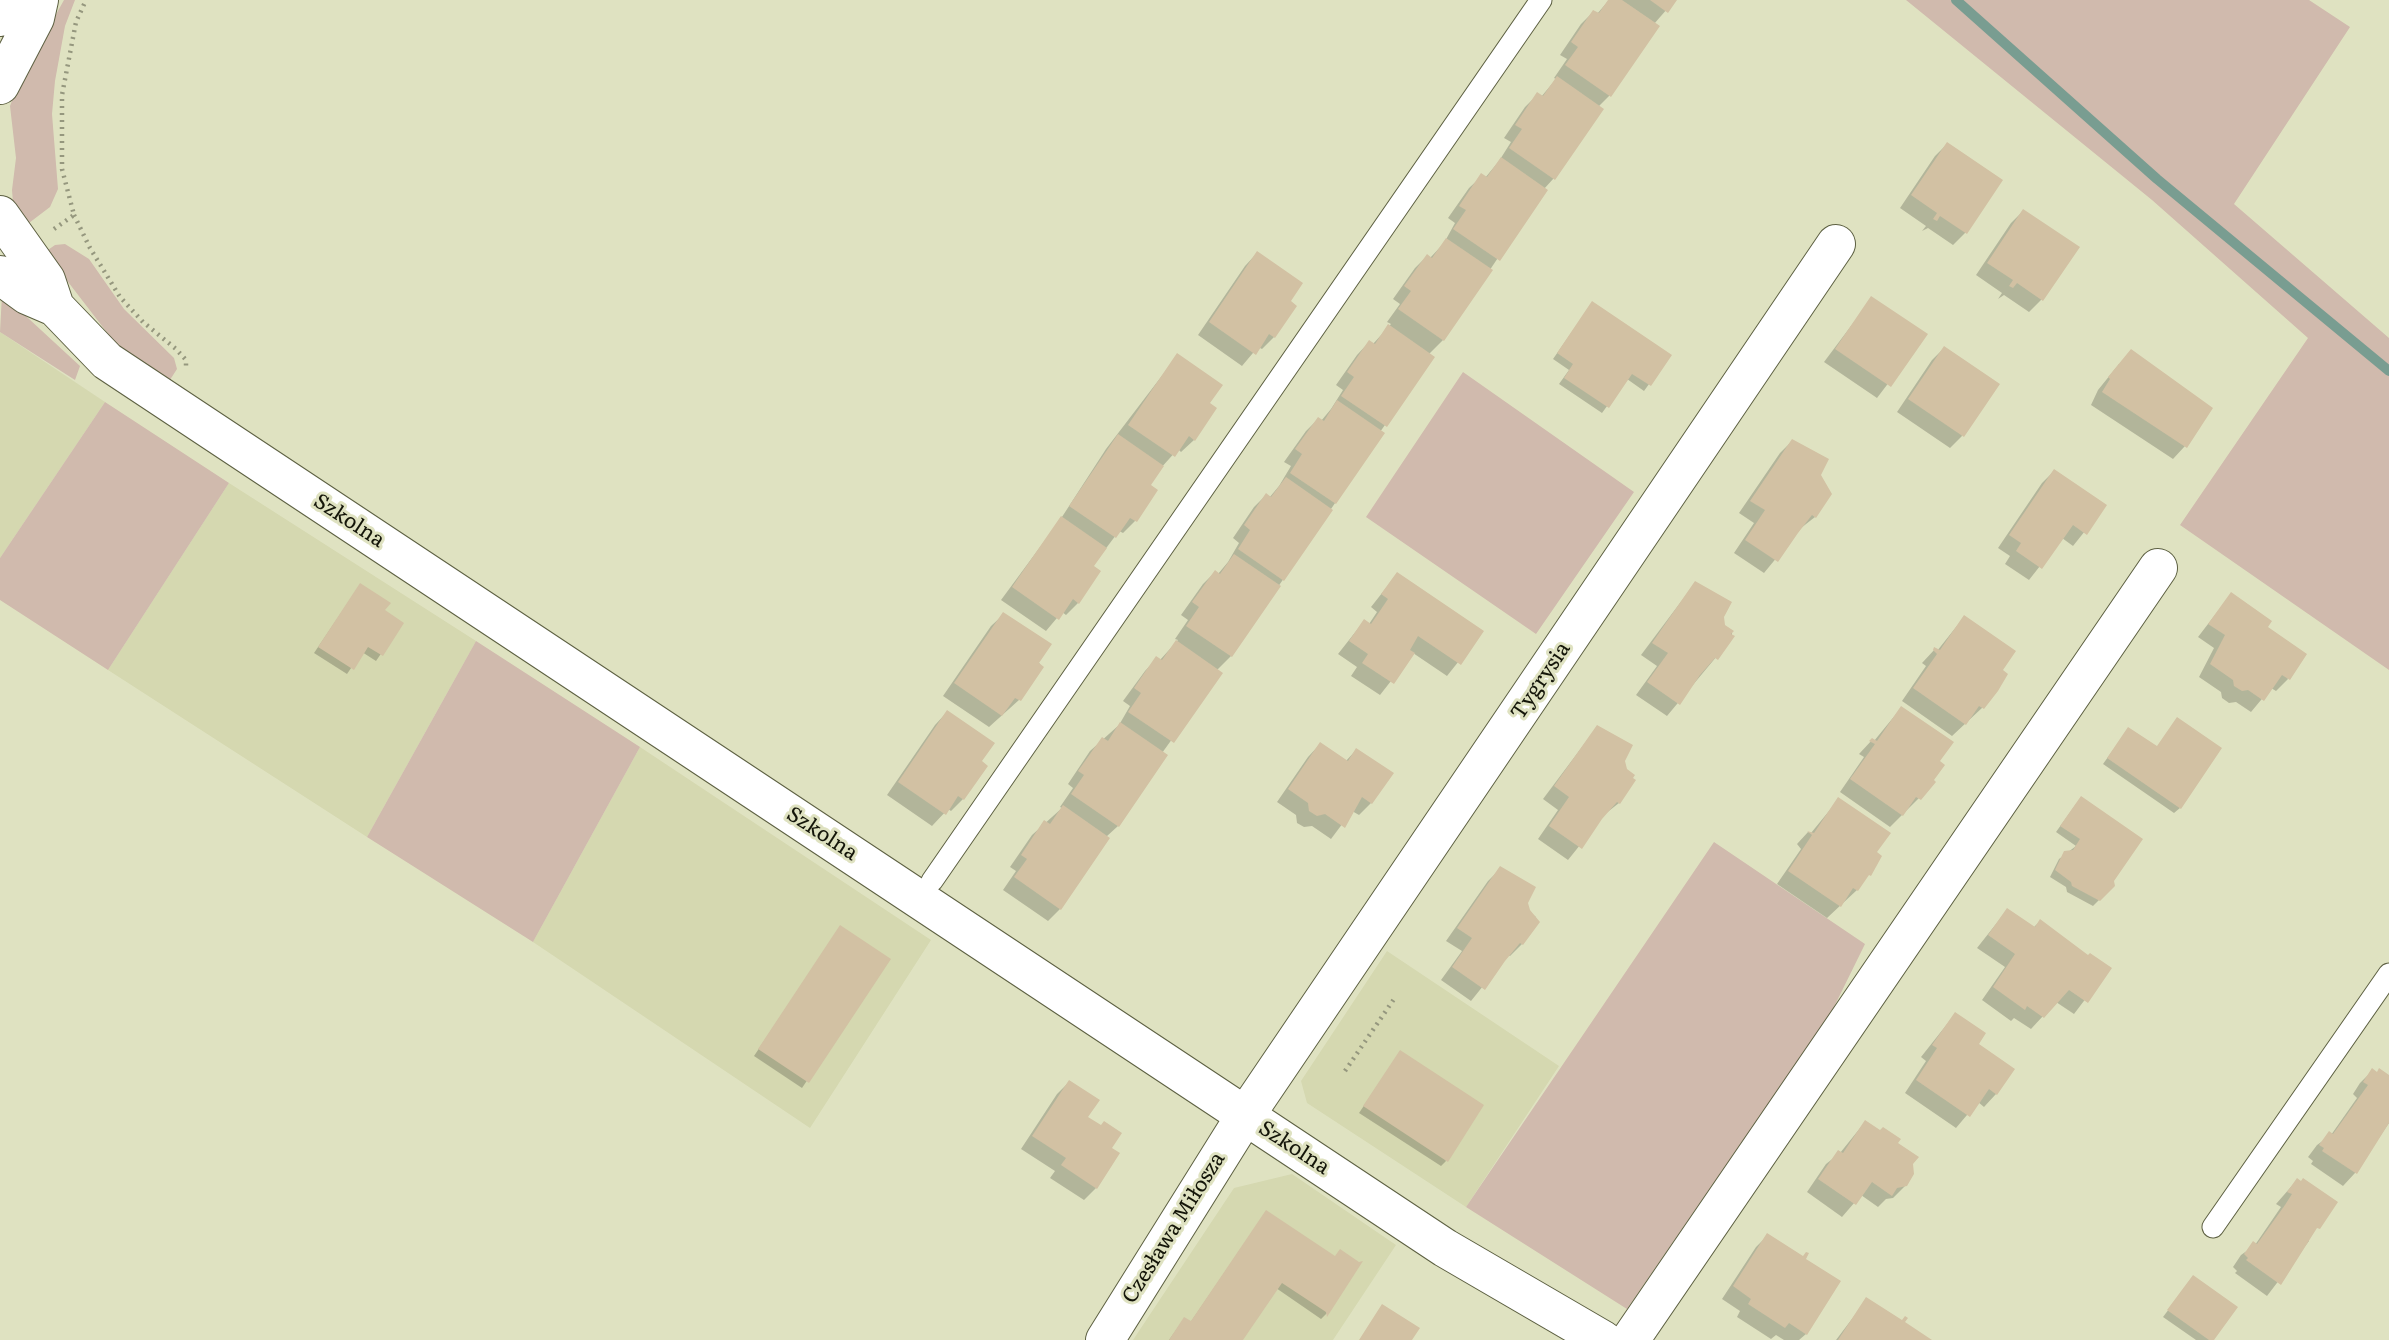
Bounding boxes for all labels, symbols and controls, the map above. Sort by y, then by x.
street label: Szkolna [309,489,389,553]
street label: Tygrysia [1506,637,1576,725]
street label: Szkolna [782,802,862,866]
street label: Szkolna [1254,1116,1334,1180]
street label: Czesława Miłosza [1117,1148,1231,1308]

